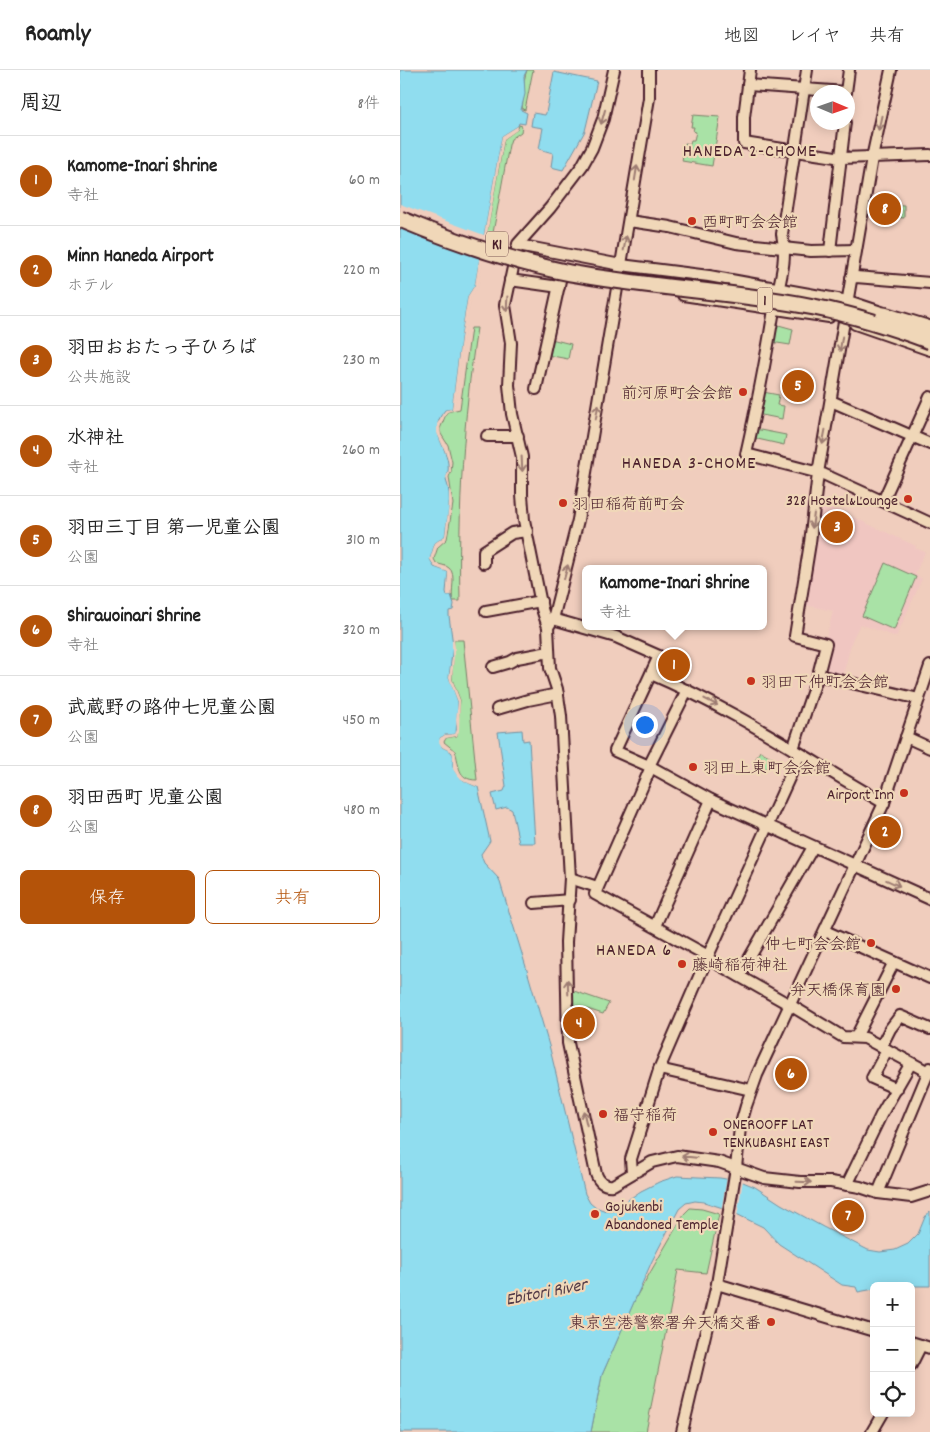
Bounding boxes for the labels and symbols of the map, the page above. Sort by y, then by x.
north arrow [810,85,855,130]
one-way arrow [597,109,607,125]
one-way arrow [875,115,884,131]
district label: HANEDA 2-CHOME [683,140,817,165]
one-way arrow [632,165,642,181]
pin: 8 [869,190,901,228]
place label: 西町町会会館 [702,212,798,235]
marker: 西町町会会館 [686,215,698,227]
road number: K1 [486,232,508,256]
one-way arrow [620,236,630,252]
road number: 1 [758,288,772,312]
one-way arrow [502,295,511,311]
one-way arrow [835,335,845,351]
pin: 5 [782,367,814,405]
place label: 前河原町会会館 [621,383,733,406]
marker: 前河原町会会館 [737,386,749,398]
one-way arrow [592,405,602,421]
one-way arrow [819,429,829,445]
district label: HANEDA 3-CHOME [622,452,756,477]
one-way arrow [518,456,527,472]
place label: 328 Hostel&Lounge [786,490,898,513]
marker: 328 Hostel&Lounge [902,493,914,505]
place label: 羽田稲荷前町会 [573,494,685,517]
marker: 羽田稲荷前町会 [557,497,569,509]
pin: 3 [821,508,853,546]
one-way arrow [808,513,818,529]
one-way arrow [561,564,571,580]
pin: 1 [658,646,690,684]
place label: 羽田下仲町会会館 [761,672,889,695]
marker: 羽田下仲町会会館 [745,675,757,687]
one-way arrow [703,698,718,707]
your location [632,712,658,738]
place label: 羽田上東町会会館 [703,758,831,781]
marker: 羽田上東町会会館 [687,761,699,773]
place label: Airport Inn [827,784,894,807]
marker: Airport Inn [898,787,910,799]
pin: 2 [869,813,901,851]
one-way arrow [885,879,900,889]
place label: 仲七町会会館 [765,934,861,957]
marker: 仲七町会会館 [865,937,877,949]
district label: HANEDA 6 [596,939,672,964]
place label: 藤崎稲荷神社 [692,955,788,978]
marker: 藤崎稲荷神社 [676,958,688,970]
one-way arrow [563,979,572,995]
place label: 弁天橋保育園 [790,980,886,1003]
marker: 弁天橋保育園 [890,983,902,995]
pin: 4 [563,1004,595,1042]
pin: 6 [775,1055,807,1093]
place label: 福守稲荷 [613,1105,677,1128]
marker: 福守稲荷 [597,1108,609,1120]
one-way arrow [580,1111,589,1127]
place label: ONEROOFF LAT TENKUBASHI EAST [723,1114,830,1155]
marker: ONEROOFF LAT TENKUBASHI EAST [707,1126,719,1138]
one-way arrow [681,1152,697,1162]
one-way arrow [795,1177,811,1186]
place label: Gojukenbi Abandoned Temple [605,1196,718,1237]
pin: 7 [832,1197,864,1235]
marker: Gojukenbi Abandoned Temple [589,1208,601,1220]
water label: Ebitori River [504,1273,591,1314]
place label: 東京空港警察署弁天橋交番 [569,1313,761,1336]
marker: 東京空港警察署弁天橋交番 [765,1316,777,1328]

